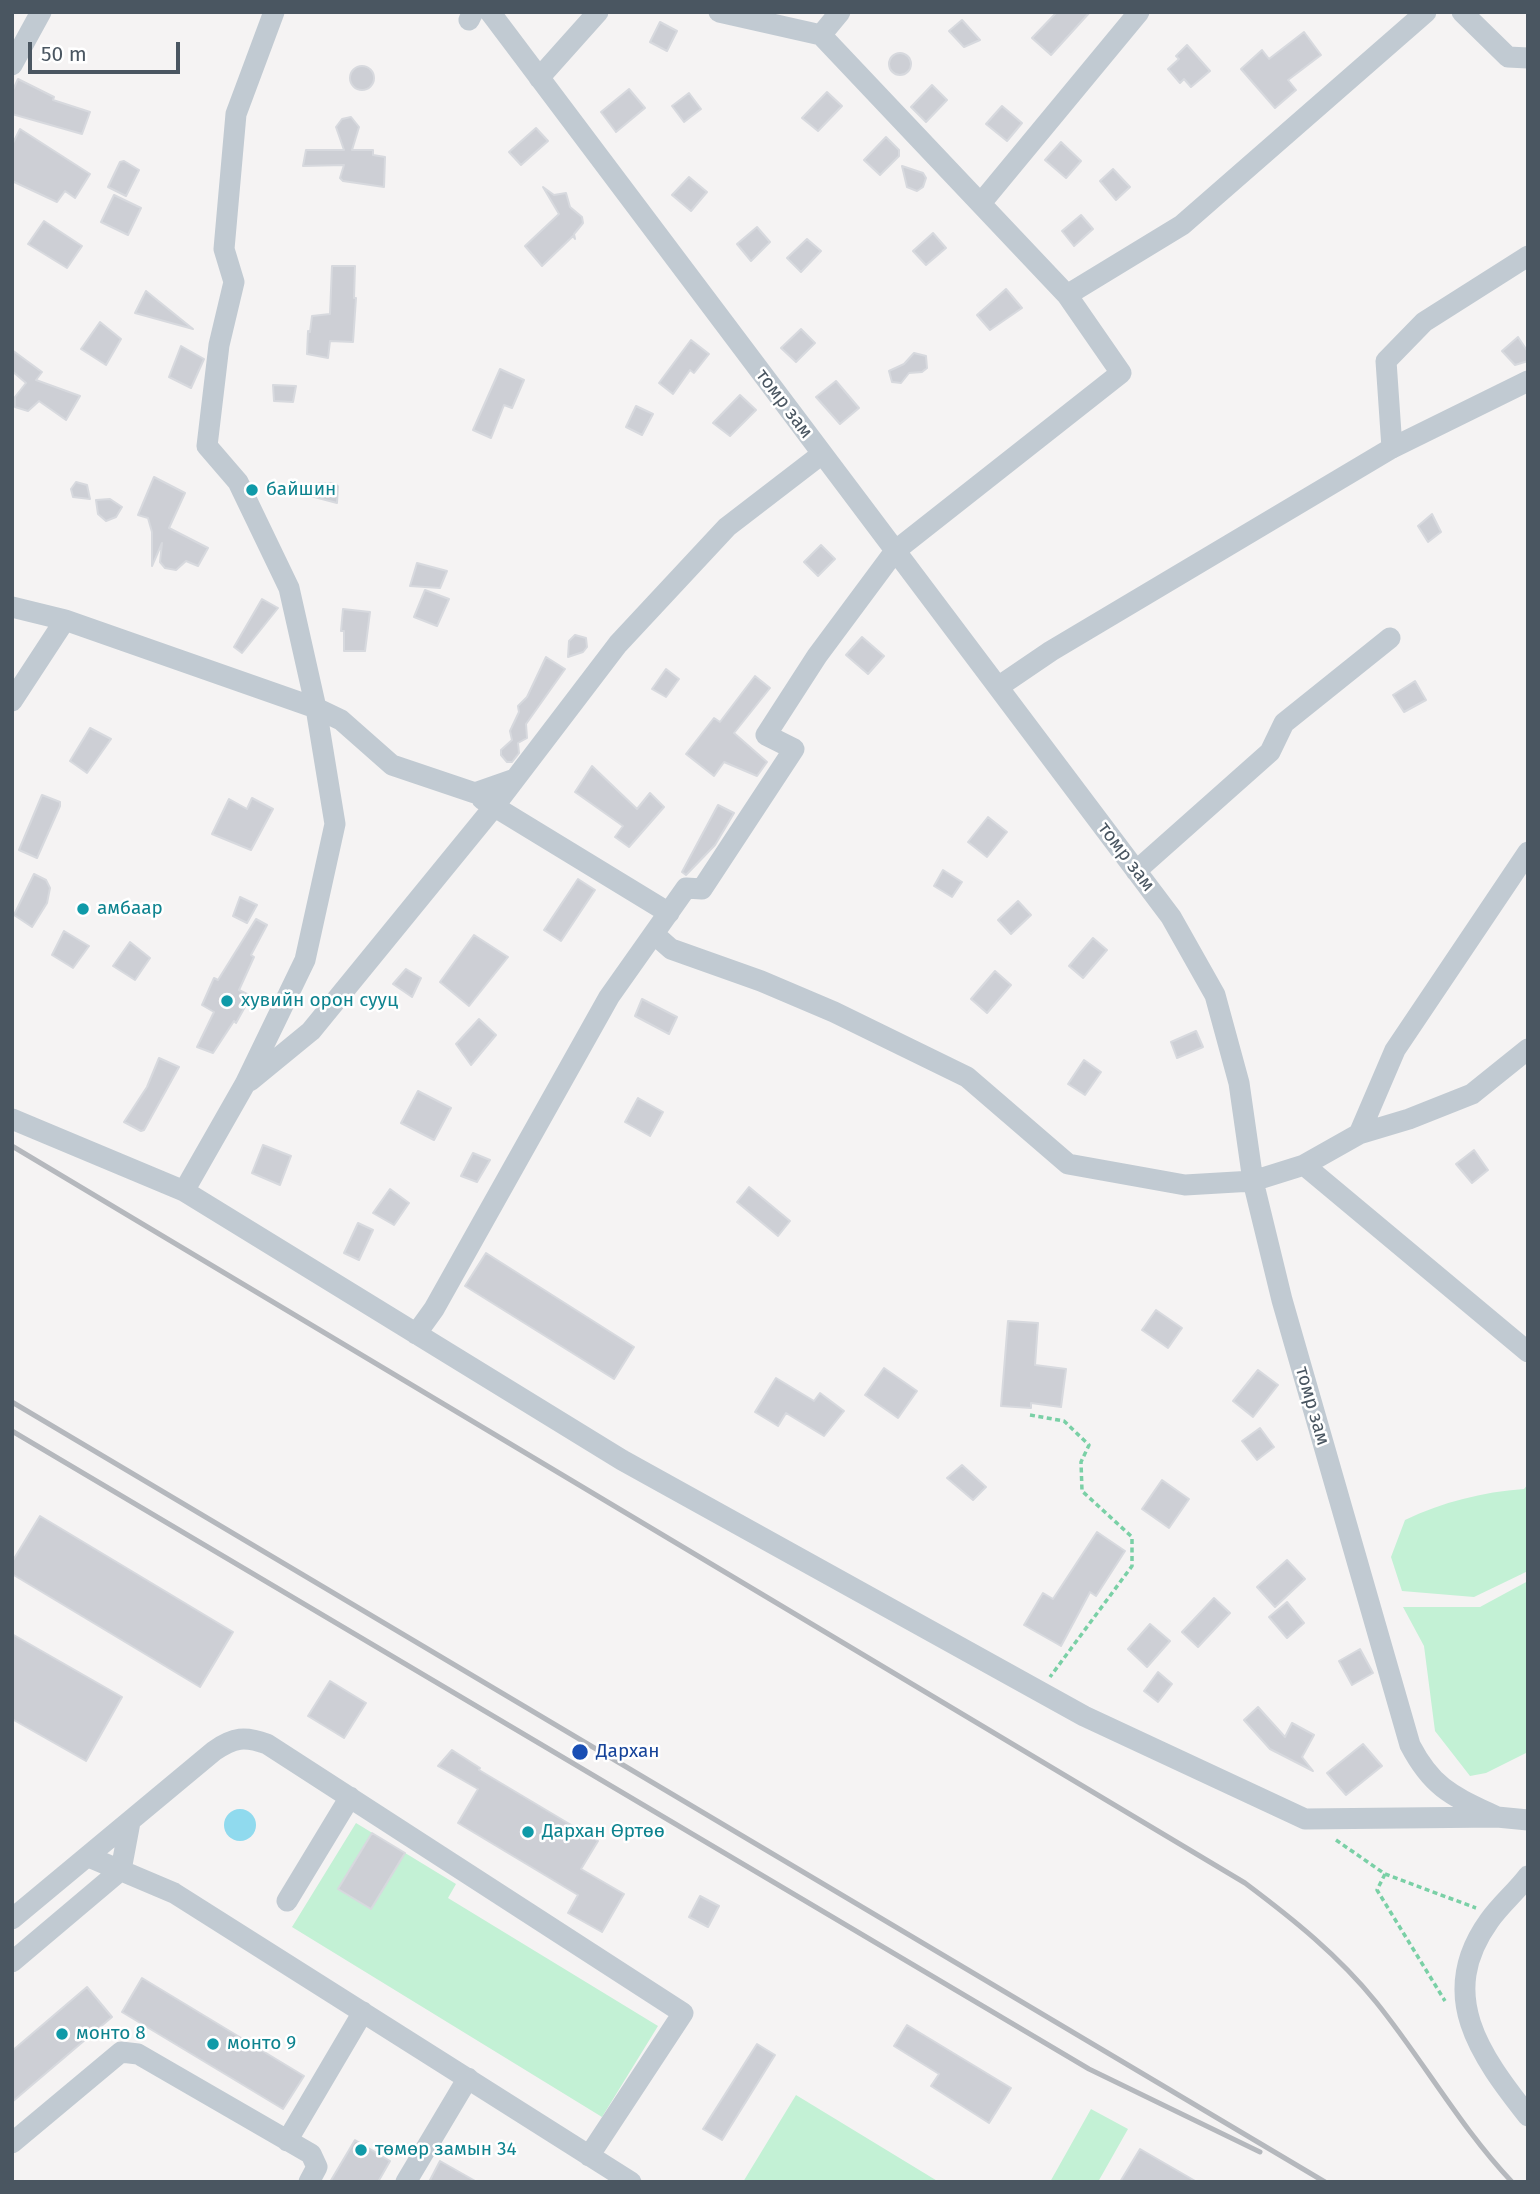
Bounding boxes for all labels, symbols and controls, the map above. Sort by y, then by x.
scale bar [32,28,184,72]
text: 50 m [41,41,87,67]
street label: томр зам [751,365,817,443]
place label: байшин [266,479,336,501]
marker: байшин [244,482,260,498]
street label: томр зам [1093,818,1159,896]
place label: амбаар [97,898,163,920]
marker: амбаар [75,901,91,917]
place label: хувийн орон сууц [241,990,398,1012]
marker: хувийн орон сууц [219,993,235,1009]
street label: томр зам [1290,1364,1334,1448]
place label: Дархан [596,1741,660,1763]
marker: Дархан [570,1742,590,1762]
place label: Дархан Өртөө [542,1821,665,1843]
marker: Дархан Өртөө [520,1824,536,1840]
place label: монто 8 [76,2023,146,2045]
marker: монто 8 [54,2026,70,2042]
place label: монто 9 [227,2033,296,2055]
marker: монто 9 [205,2036,221,2052]
place label: төмөр замын 34 [375,2139,516,2161]
marker: төмөр замын 34 [353,2142,369,2158]

